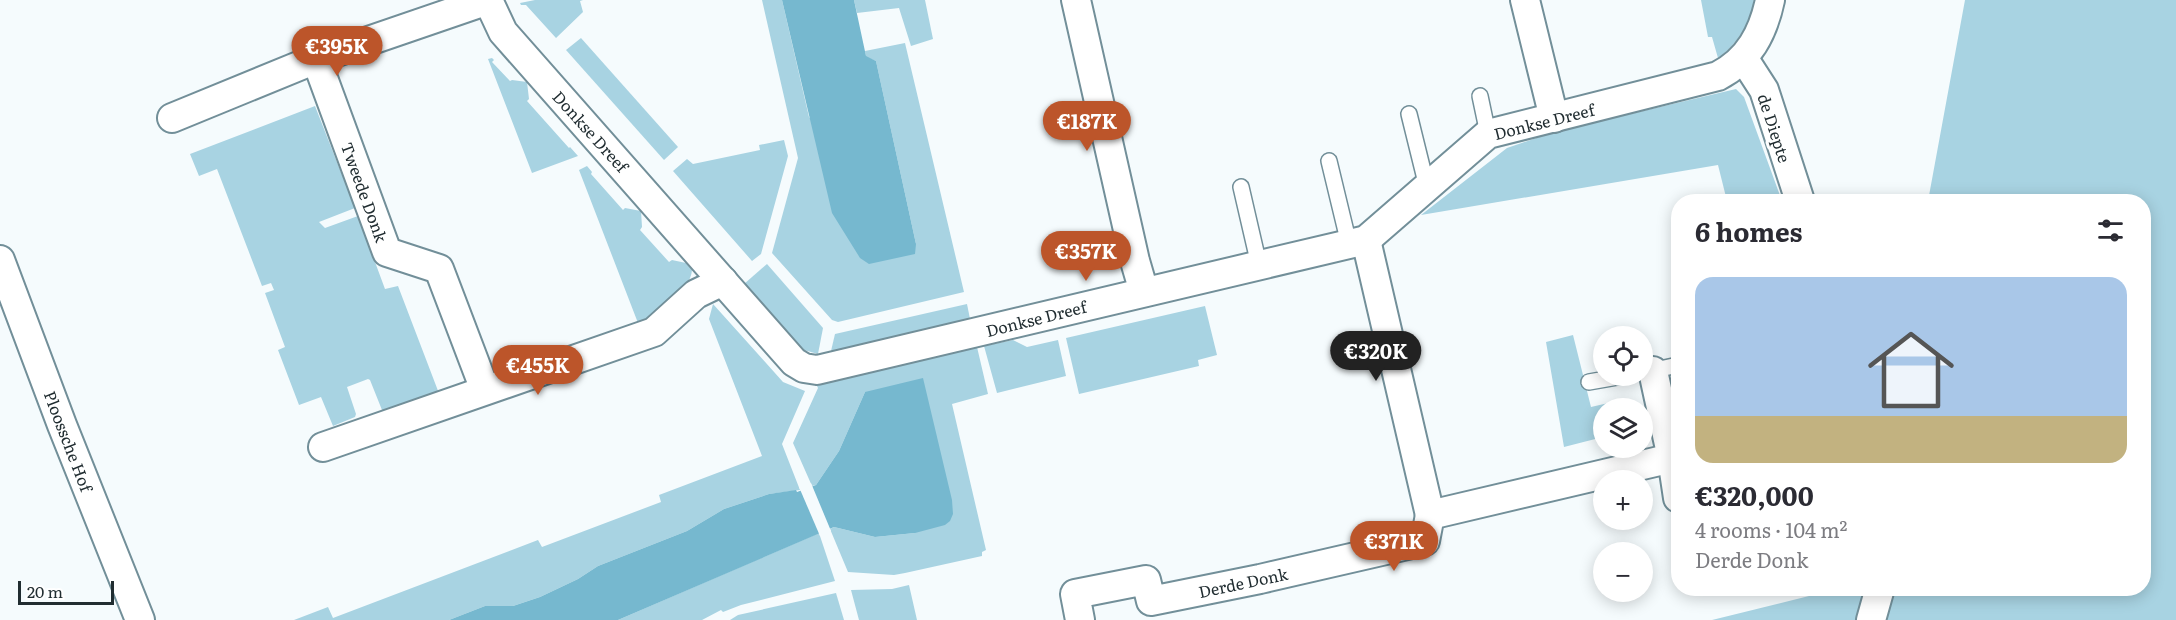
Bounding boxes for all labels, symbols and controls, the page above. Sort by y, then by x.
pin: €395K [295,26,379,77]
text: €395K [306,30,368,60]
street label: Donkse Dreef [548,85,636,179]
street label: de Diepte [1753,90,1797,166]
street label: Donkse Dreef [1491,96,1599,145]
pin: €187K [1045,101,1129,152]
text: €187K [1057,105,1117,135]
street label: Tweede Donk [336,139,394,246]
text: 6 homes [1695,211,1802,250]
icon: filters [2094,214,2127,247]
pin: €357K [1044,231,1128,282]
text: €357K [1055,235,1117,265]
street label: Donkse Dreef [983,293,1091,342]
icon: home [1857,316,1965,424]
map controls [1593,326,1653,602]
button: locate [1593,326,1653,386]
pin: €320K [1334,331,1418,382]
text: €320K [1344,335,1408,365]
pin: €455K [496,345,580,396]
text: €455K [506,349,570,379]
street label: Ploossche Hof [39,387,100,497]
button: layers [1593,398,1653,458]
button: + [1593,470,1653,530]
text: €320,000 [1695,475,1814,514]
text: 4 rooms · 104 m² [1695,514,1847,544]
pin: €371K [1352,521,1436,572]
text: €371K [1364,525,1424,555]
button: − [1593,542,1653,602]
text: Derde Donk [1695,544,1808,574]
street label: Derde Donk [1196,561,1290,603]
scale bar [18,578,114,606]
text: 20 m [27,579,63,603]

